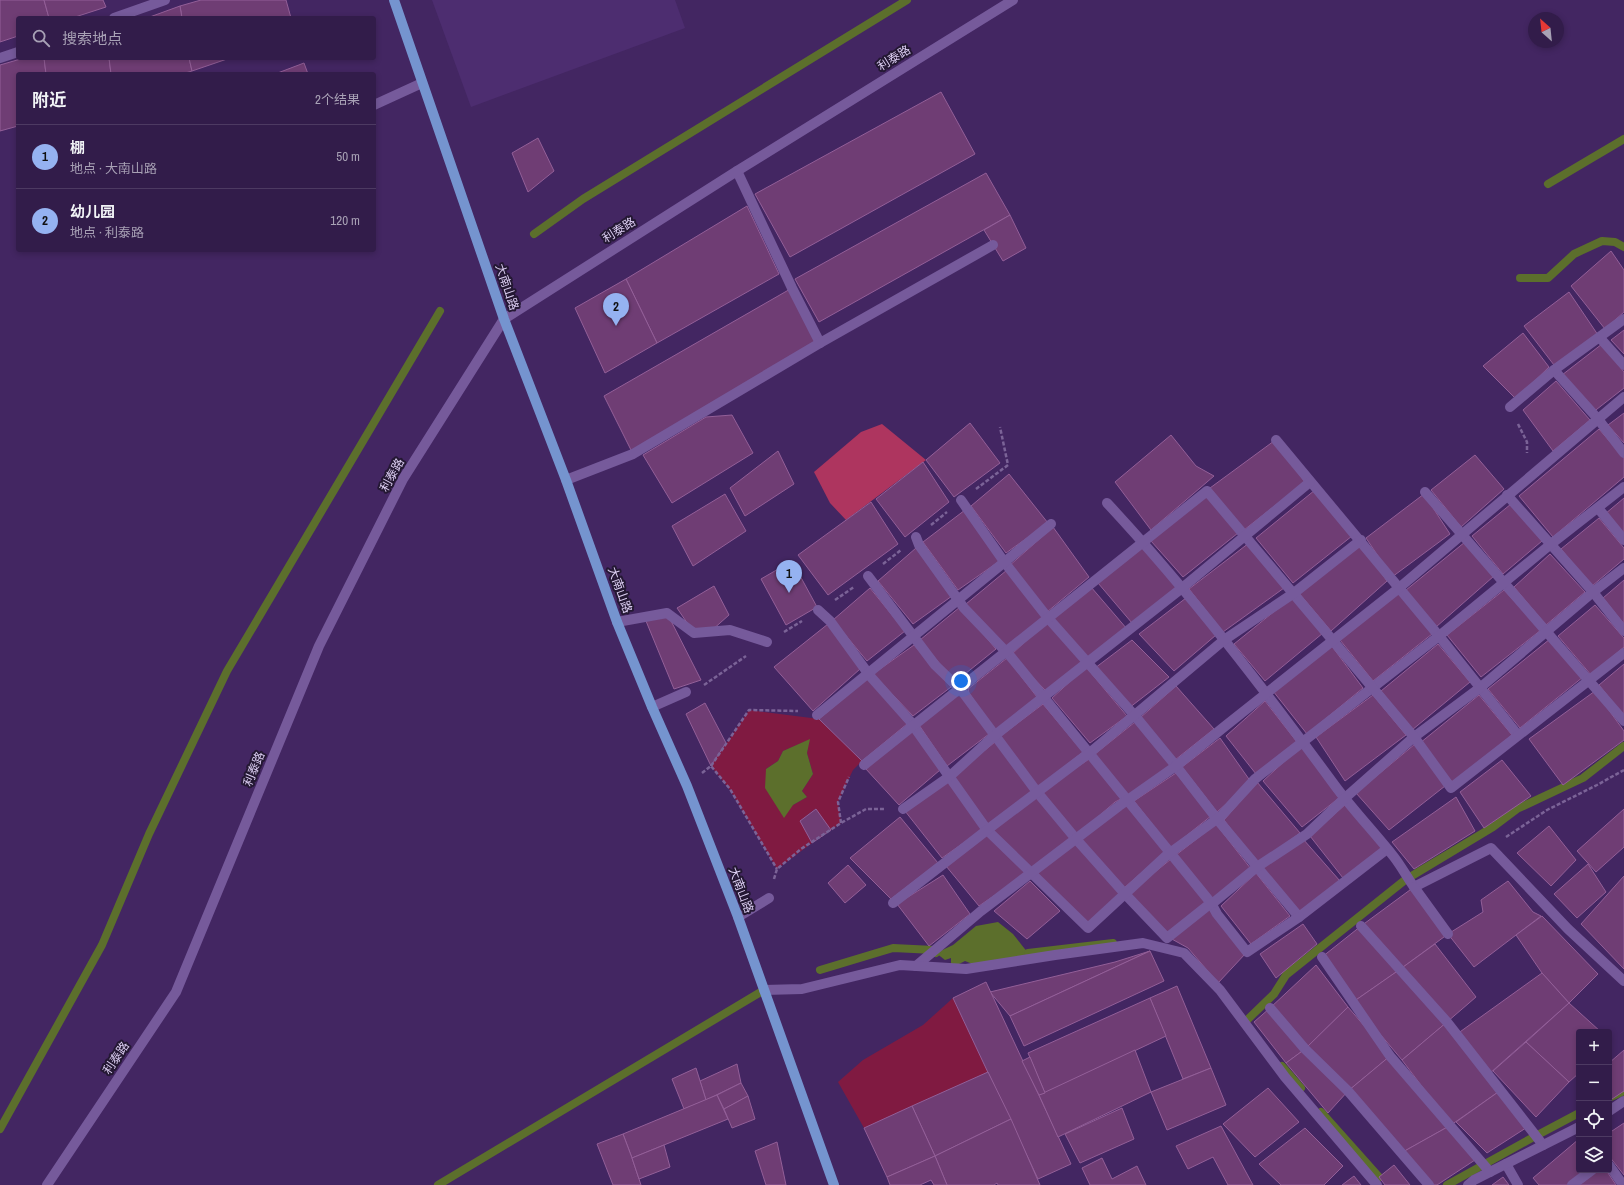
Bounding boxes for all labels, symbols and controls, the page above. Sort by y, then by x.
north arrow [1528,12,1564,48]
search box [16,16,376,60]
icon: search [30,27,52,49]
text: 搜索地点 [62,28,122,49]
street label: 利泰路 [874,42,914,74]
text: 附近 [32,88,66,111]
text: 2个结果 [315,91,360,108]
text: 棚 [70,137,85,158]
text: 1 [42,148,48,165]
text: 50 m [336,148,360,165]
text: 地点 · 大南山路 [70,160,157,177]
text: 幼儿园 [70,201,115,222]
text: 2 [42,212,48,229]
text: 120 m [330,212,360,229]
street label: 利泰路 [599,214,639,246]
text: 地点 · 利泰路 [70,224,144,241]
street label: 大南山路 [492,262,522,312]
pin: 2 [603,293,629,326]
street label: 利泰路 [376,455,408,495]
pin: 1 [776,560,802,593]
street label: 大南山路 [604,565,636,615]
your location [951,671,971,691]
street label: 利泰路 [240,749,268,789]
street label: 大南山路 [725,865,757,915]
map controls [1576,1029,1612,1173]
button: + [1576,1029,1612,1065]
street label: 利泰路 [99,1039,133,1077]
button: − [1576,1065,1612,1101]
button: locate [1576,1101,1612,1137]
button: layers [1576,1137,1612,1173]

